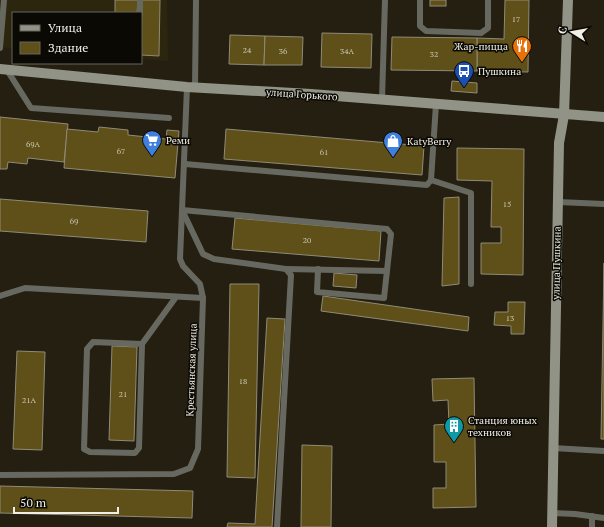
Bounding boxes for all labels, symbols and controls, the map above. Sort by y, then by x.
legend [12,12,142,64]
north arrow [552,12,592,52]
house number: 17 [512,14,520,24]
text: Улица [48,20,82,35]
text: С [555,25,570,35]
restaurant icon: Жар-пицца [511,35,533,63]
text: Здание [48,40,88,55]
place label: Жар-пицца [454,40,508,53]
house number: 24 [243,45,252,55]
house number: 36 [279,46,288,56]
house number: 34А [340,46,355,56]
house number: 32 [430,49,438,59]
bus stop icon: Пушкина [453,60,475,88]
place label: Пушкина [478,65,521,78]
street label: улица Горького [265,85,339,104]
supermarket icon: Реми [141,129,163,157]
shop icon: KatyBerry [382,130,404,158]
place label: Реми [166,134,190,147]
place label: KatyBerry [407,135,452,148]
house number: 69А [26,139,41,149]
house number: 67 [117,146,125,156]
house number: 61 [320,147,328,157]
house number: 15 [503,199,511,209]
house number: 69 [70,216,78,226]
street label: улица Пушкина [549,226,564,301]
house number: 20 [303,235,311,245]
house number: 13 [506,313,514,323]
street label: Крестьянская улица [183,323,200,417]
house number: 18 [239,376,247,386]
house number: 21 [119,389,127,399]
house number: 21А [22,395,37,405]
place label: Станция юных техников [468,414,538,439]
building icon: Станция юных техников [443,415,465,443]
scale bar [14,489,118,515]
text: 50 m [20,495,47,510]

